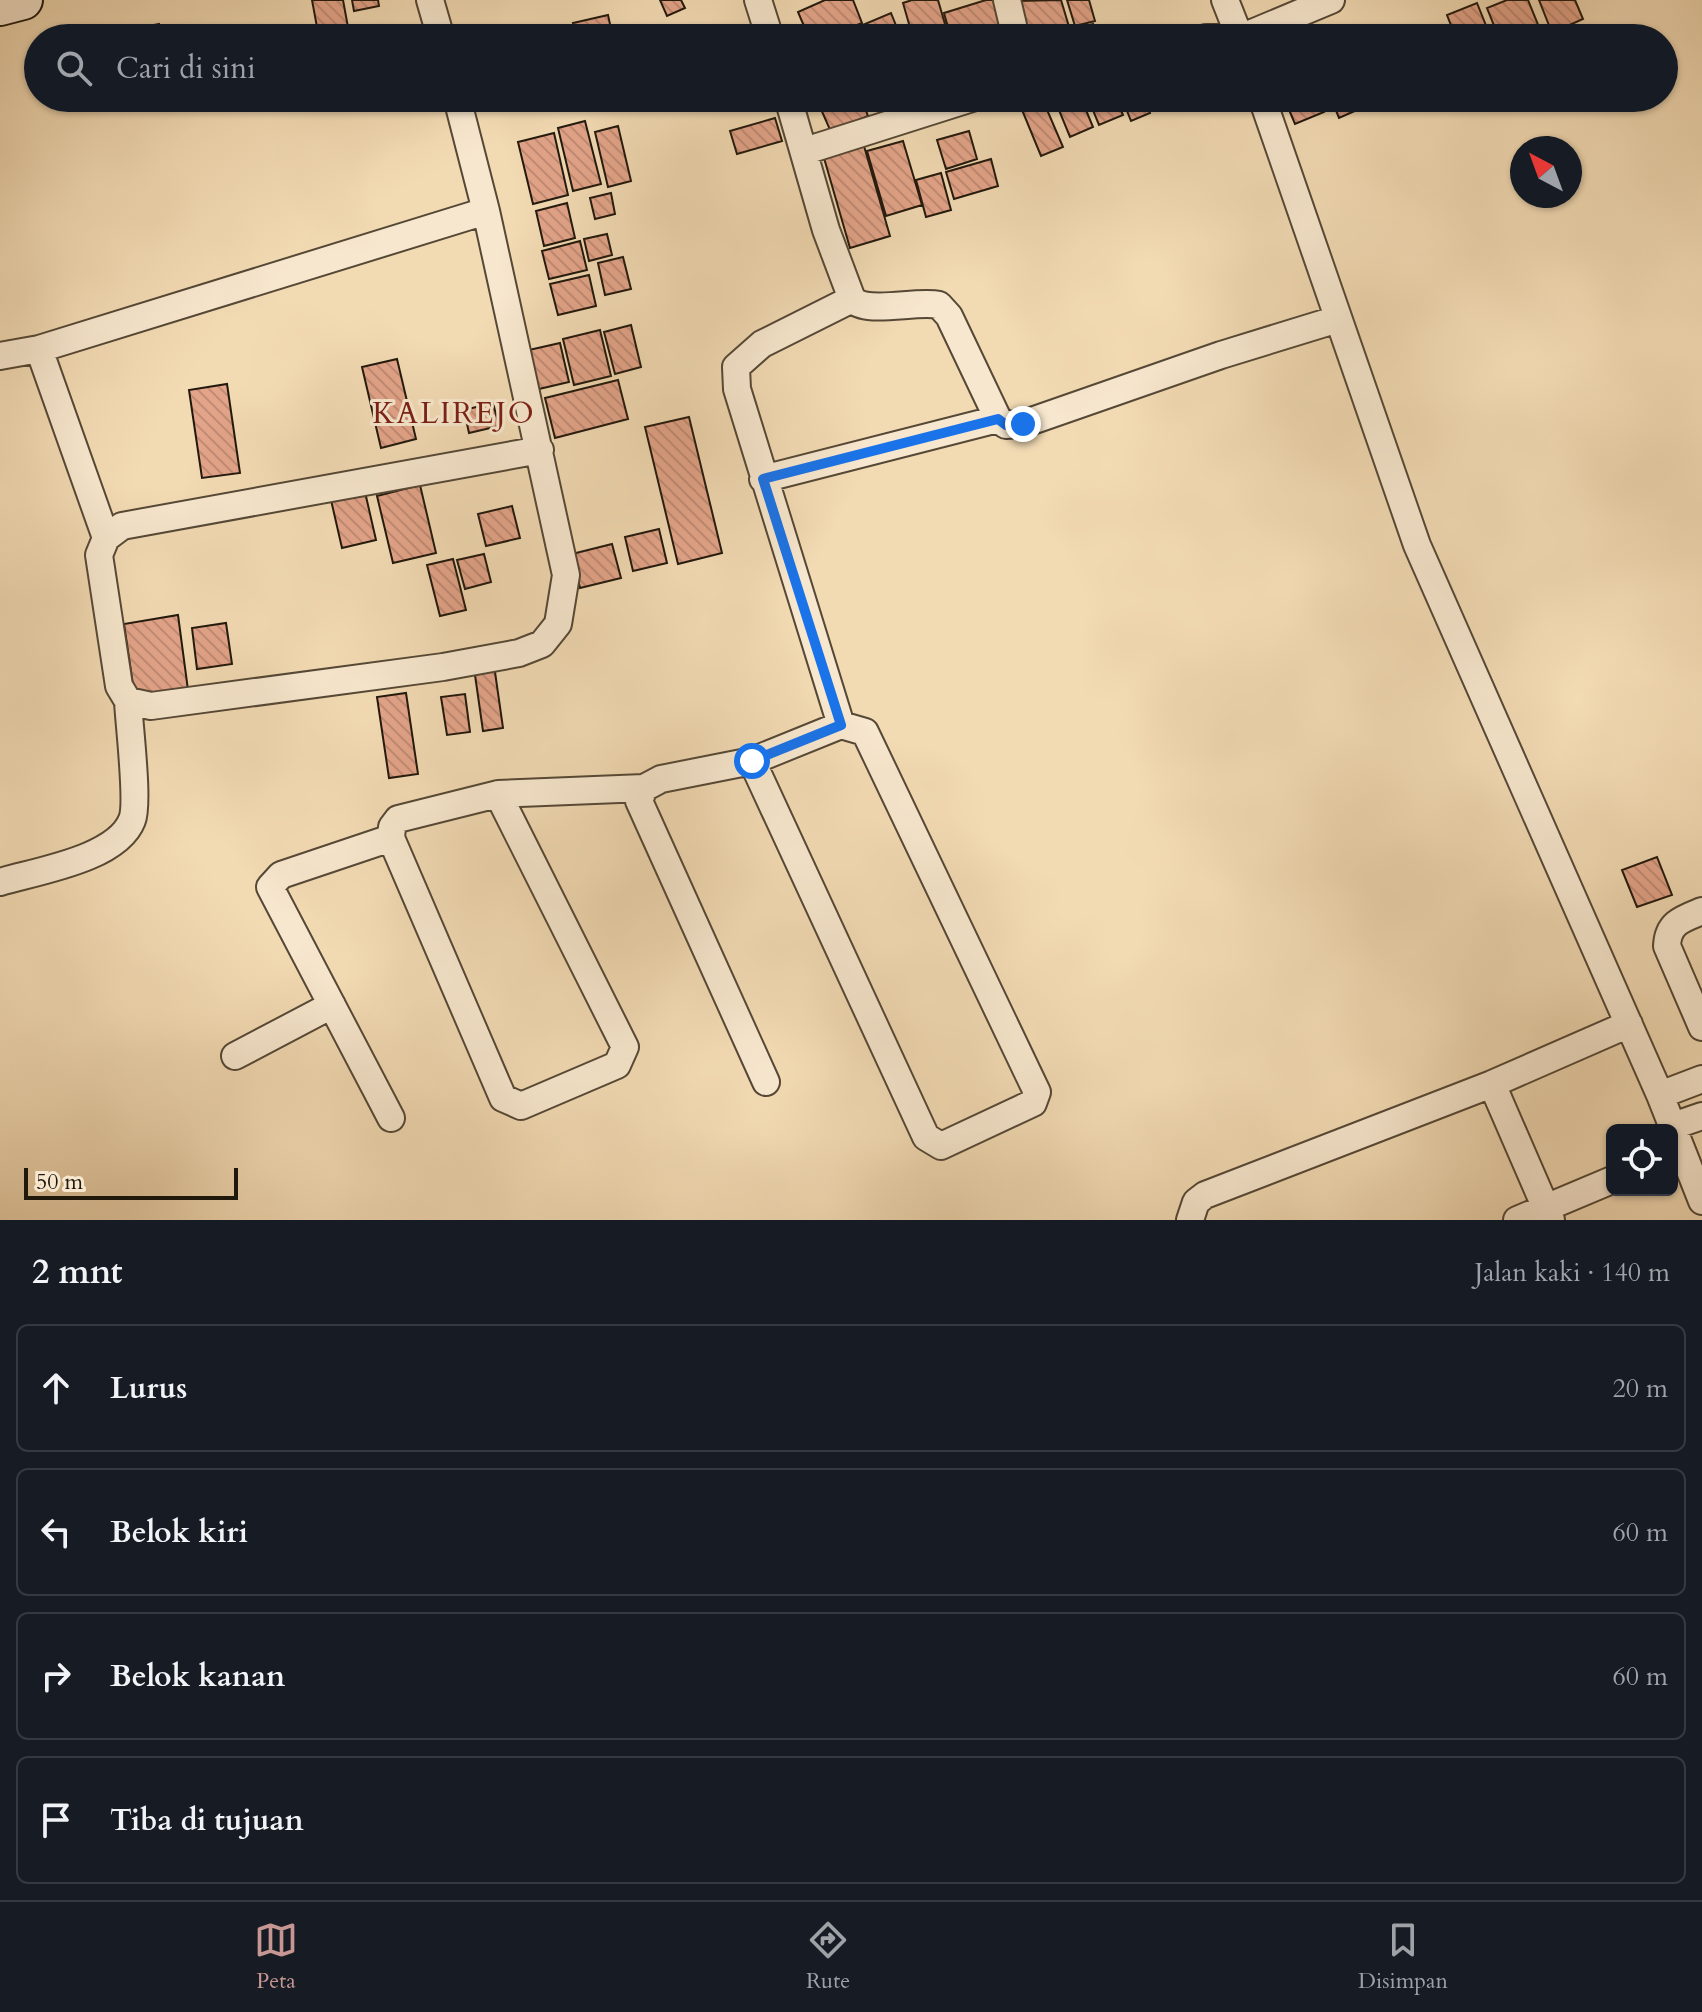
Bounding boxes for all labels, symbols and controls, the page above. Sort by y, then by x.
search box [24,24,1678,112]
icon: search [52,46,96,90]
text: Cari di sini [116,48,256,89]
north arrow [1510,136,1582,208]
district label: KALIREJO [372,393,536,434]
route end [1005,406,1041,442]
route start [734,743,770,779]
map controls [1606,1124,1678,1196]
button: locate [1606,1124,1678,1196]
scale bar [24,1164,238,1200]
text: 50 m [36,1167,83,1197]
text: 2 mnt [32,1249,122,1295]
text: Jalan kaki · 140 m [1474,1255,1670,1290]
icon: ahead [34,1366,78,1410]
text: Lurus [110,1368,187,1409]
text: 20 m [1612,1371,1668,1406]
icon: left [34,1510,78,1554]
text: Belok kiri [110,1512,248,1553]
text: 60 m [1612,1515,1668,1550]
icon: right [34,1654,78,1698]
text: Belok kanan [110,1656,285,1697]
text: 60 m [1612,1659,1668,1694]
icon: arrive [34,1798,78,1842]
text: Tiba di tujuan [110,1800,304,1841]
tab: Peta [254,1918,298,1996]
tab: Rute [806,1918,850,1996]
tab: Disimpan [1358,1918,1448,1996]

